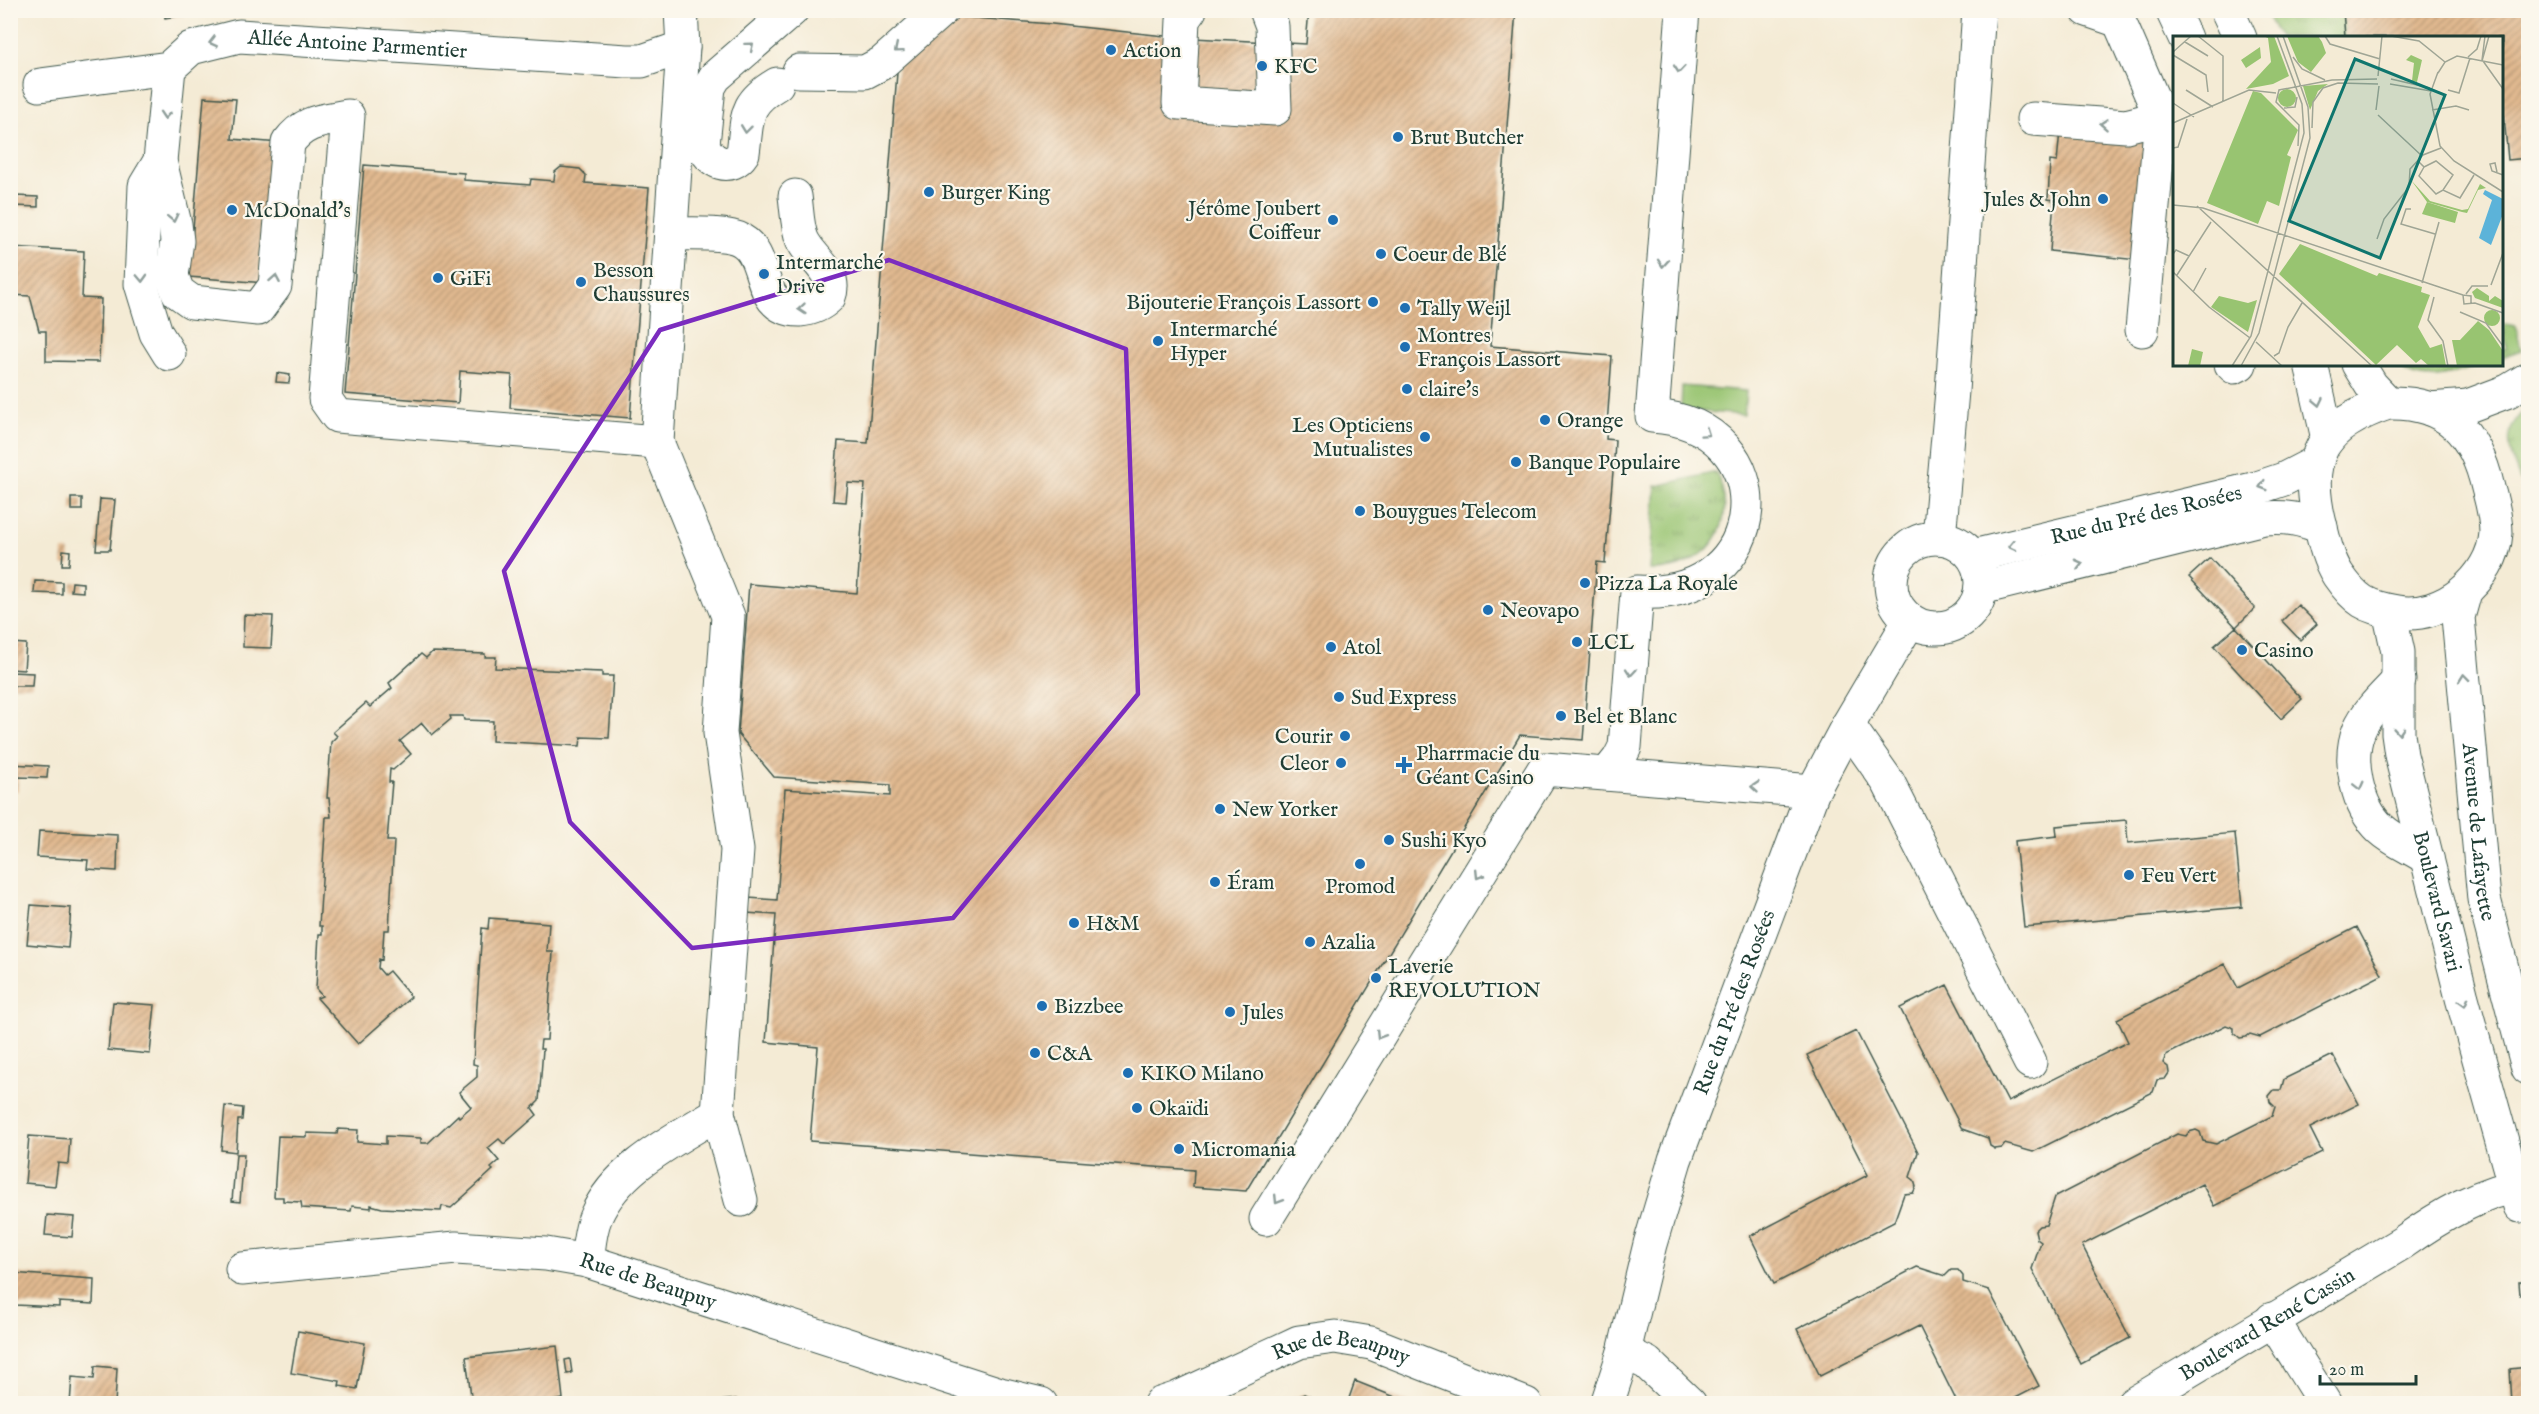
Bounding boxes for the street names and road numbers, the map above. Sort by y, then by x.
street label: Allée Antoine Parmentier [246,25,468,66]
street label: Rue du Pré des Rosées [2048,480,2245,552]
street label: Avenue de Lafayette [2455,741,2501,925]
street label: Boulevard Savari [2406,828,2467,975]
street label: Rue du Pré des Rosées [1689,906,1782,1099]
street label: Rue de Beaupuy [576,1247,720,1317]
street label: Boulevard René Cassin [2175,1262,2360,1388]
street label: Rue de Beaupuy [1268,1325,1414,1372]

